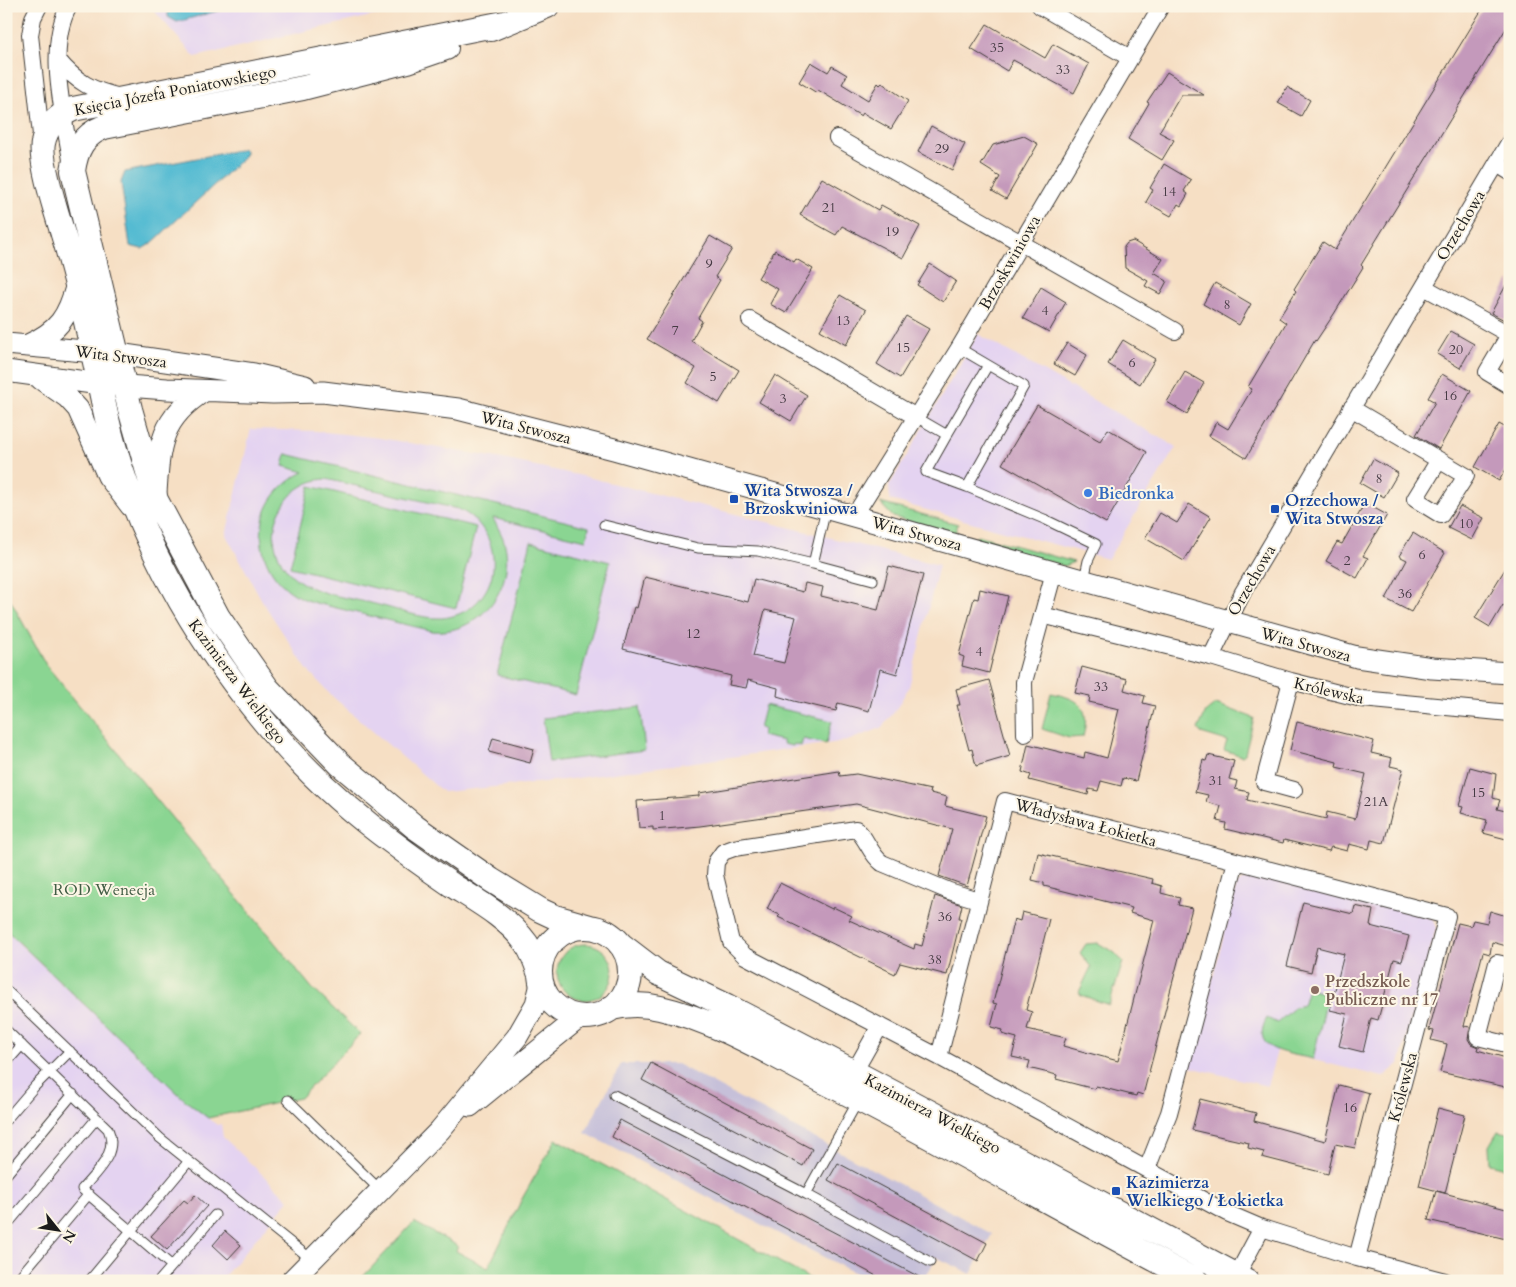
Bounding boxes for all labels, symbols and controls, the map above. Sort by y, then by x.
house number: 35 [990,38,1004,57]
house number: 33 [1056,60,1070,79]
street label: Księcia Józefa Poniatowskiego [72,61,278,121]
house number: 29 [935,139,949,158]
house number: 14 [1162,182,1176,201]
street label: Orzechowa [1431,186,1491,265]
house number: 21 [822,198,836,217]
street label: Brzoskwiniowa [974,211,1046,314]
house number: 19 [885,222,899,241]
house number: 9 [705,254,713,273]
house number: 8 [1223,295,1231,314]
house number: 4 [1041,301,1049,320]
house number: 13 [836,311,850,330]
house number: 7 [671,321,679,340]
house number: 15 [896,338,910,357]
street label: Wita Stwosza [73,340,168,374]
house number: 20 [1449,340,1463,359]
house number: 6 [1128,353,1136,372]
house number: 5 [709,367,717,386]
house number: 16 [1443,386,1457,405]
house number: 3 [779,389,787,408]
street label: Wita Stwosza [477,406,573,450]
house number: 8 [1375,469,1383,488]
place label: Wita Stwosza / Brzoskwiniowa [743,480,858,520]
place label: Biedronka [1098,483,1174,505]
marker: Biedronka [1082,487,1094,499]
place label: Orzechowa / Wita Stwosza [1284,490,1384,530]
marker: Wita Stwosza / Brzoskwiniowa [728,493,740,505]
marker: Orzechowa / Wita Stwosza [1269,503,1281,515]
street label: Wita Stwosza [868,511,964,557]
house number: 10 [1459,514,1473,533]
street label: Orzechowa [1223,541,1281,620]
house number: 6 [1418,545,1426,564]
house number: 2 [1343,551,1351,570]
house number: 36 [1398,584,1412,603]
street label: Kazimierza Wielkiego [183,615,292,749]
street label: Wita Stwosza [1257,622,1353,668]
house number: 12 [686,624,700,643]
house number: 4 [975,642,983,661]
street label: Królewska [1292,672,1366,710]
house number: 33 [1094,677,1108,696]
house number: 31 [1209,771,1223,790]
house number: 15 [1471,783,1485,802]
house number: 21A [1364,792,1388,811]
street label: Władysława Łokietka [1011,793,1159,852]
house number: 1 [658,806,666,825]
park label: ROD Wenecja [53,879,155,901]
house number: 36 [938,907,952,926]
house number: 38 [928,950,942,969]
place label: Przedszkole Publiczne nr 17 [1325,971,1438,1011]
marker: Przedszkole Publiczne nr 17 [1309,984,1321,996]
street label: Królewska [1383,1050,1423,1125]
street label: Kazimierza Wielkiego [861,1069,1005,1159]
house number: 16 [1343,1098,1357,1117]
place label: Kazimierza Wielkiego / Łokietka [1125,1172,1284,1212]
marker: Kazimierza Wielkiego / Łokietka [1110,1185,1122,1197]
north arrow [32,1204,82,1254]
text: N [58,1226,80,1246]

